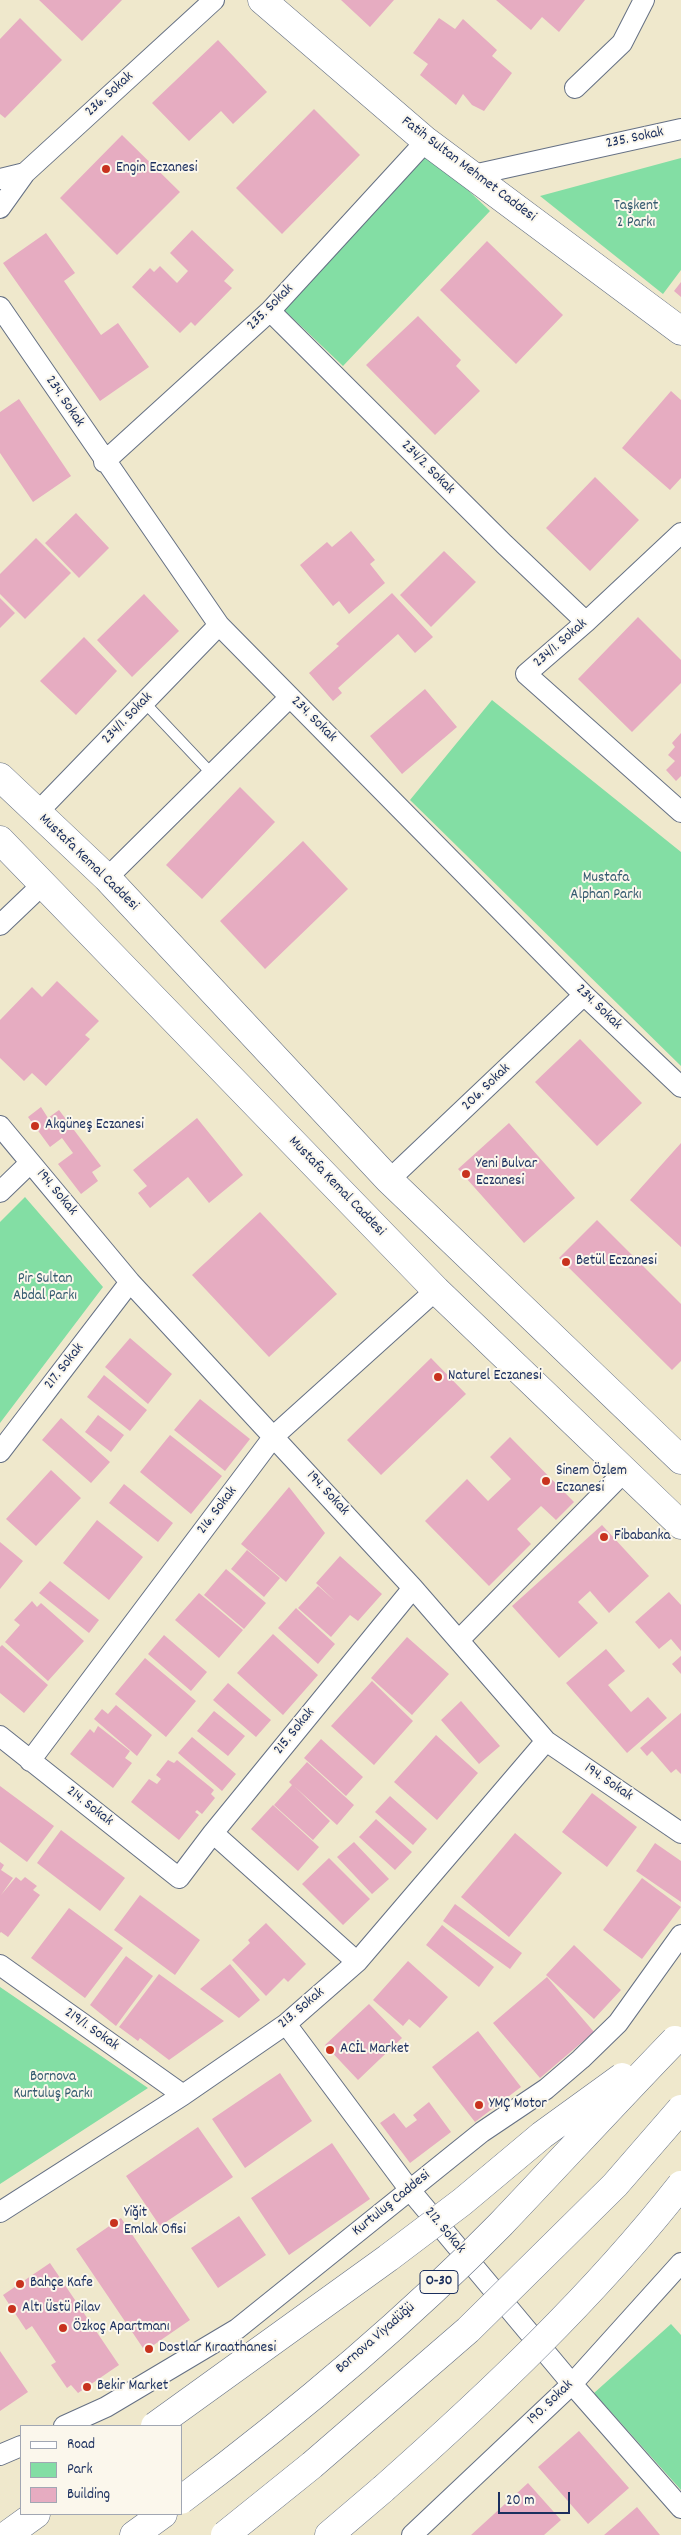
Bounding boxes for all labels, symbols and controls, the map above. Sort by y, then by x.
street label: 236. Sokak [82,69,138,121]
street label: Fatih Sultan Mehmet Caddesi [397,113,539,227]
street label: 235. Sokak [604,124,666,154]
place label: Engin Eczanesi [116,160,198,178]
marker: Engin Eczanesi [100,163,112,175]
park label: Taşkent 2 Parkı [614,198,658,233]
street label: 235. Sokak [244,281,298,335]
street label: 234. Sokak [40,373,88,431]
street label: 234/2. Sokak [396,437,458,499]
street label: 234/1. Sokak [530,616,592,672]
street label: 234/1. Sokak [99,689,157,749]
street label: 234. Sokak [286,693,340,747]
street label: Mustafa Kemal Caddesi [34,811,142,915]
park label: Mustafa Alphan Parkı [570,870,642,905]
street label: 234. Sokak [571,981,625,1035]
street label: 206. Sokak [459,1060,515,1116]
place label: Akgüneş Eczanesi [45,1117,144,1135]
marker: Akgüneş Eczanesi [29,1120,41,1132]
street label: Mustafa Kemal Caddesi [284,1133,388,1241]
place label: Yeni Bulvar Eczanesi [476,1156,537,1191]
street label: 194. Sokak [31,1166,81,1220]
marker: Yeni Bulvar Eczanesi [460,1168,472,1180]
place label: Betül Eczanesi [576,1253,657,1271]
marker: Betül Eczanesi [560,1256,572,1268]
park label: Pir Sultan Abdal Parkı [13,1271,77,1306]
street label: 217. Sokak [41,1340,89,1394]
place label: Naturel Eczanesi [448,1368,542,1386]
marker: Naturel Eczanesi [432,1371,444,1383]
place label: Sinem Özlem Eczanesi [556,1463,627,1498]
street label: 194. Sokak [302,1468,352,1520]
marker: Sinem Özlem Eczanesi [540,1475,552,1487]
street label: 216. Sokak [194,1483,242,1539]
place label: Fibabanka [614,1528,671,1546]
marker: Fibabanka [598,1531,610,1543]
street label: 215. Sokak [271,1705,319,1759]
street label: 194. Sokak [580,1760,636,1806]
street label: 214. Sokak [62,1783,116,1831]
street label: 213. Sokak [275,1984,329,2034]
street label: 219/1. Sokak [60,2005,122,2055]
place label: ACİL Market [340,2041,409,2059]
marker: ACİL Market [324,2044,336,2056]
park label: Bornova Kurtuluş Parkı [13,2069,93,2104]
place label: YMÇ Motor [489,2096,547,2114]
marker: YMÇ Motor [473,2099,485,2111]
street label: Kurtuluş Caddesi [349,2167,435,2241]
street label: 212. Sokak [419,2204,469,2258]
place label: Yiğit Emlak Ofisi [124,2205,186,2240]
marker: Yiğit Emlak Ofisi [108,2217,120,2229]
road number: O-30 [420,2270,458,2294]
place label: Bahçe Kafe [30,2275,93,2293]
marker: Bahçe Kafe [14,2278,26,2290]
place label: Altı Üstü Pilav [22,2300,100,2318]
street label: Bornova Viyadüğü [333,2300,419,2378]
marker: Altı Üstü Pilav [6,2303,18,2315]
place label: Özkoç Apartmanı [73,2319,169,2337]
marker: Özkoç Apartmanı [57,2322,69,2334]
place label: Dostlar Kıraathanesi [159,2340,276,2358]
marker: Dostlar Kıraathanesi [143,2343,155,2355]
street label: 190. Sokak [524,2377,578,2429]
place label: Bekir Market [97,2378,168,2396]
marker: Bekir Market [81,2381,93,2393]
legend [20,2425,182,2515]
text: Road [67,2434,95,2456]
text: Park [67,2459,93,2481]
scale bar [501,2482,574,2514]
text: Building [67,2484,110,2506]
text: 20 m [506,2490,534,2512]

